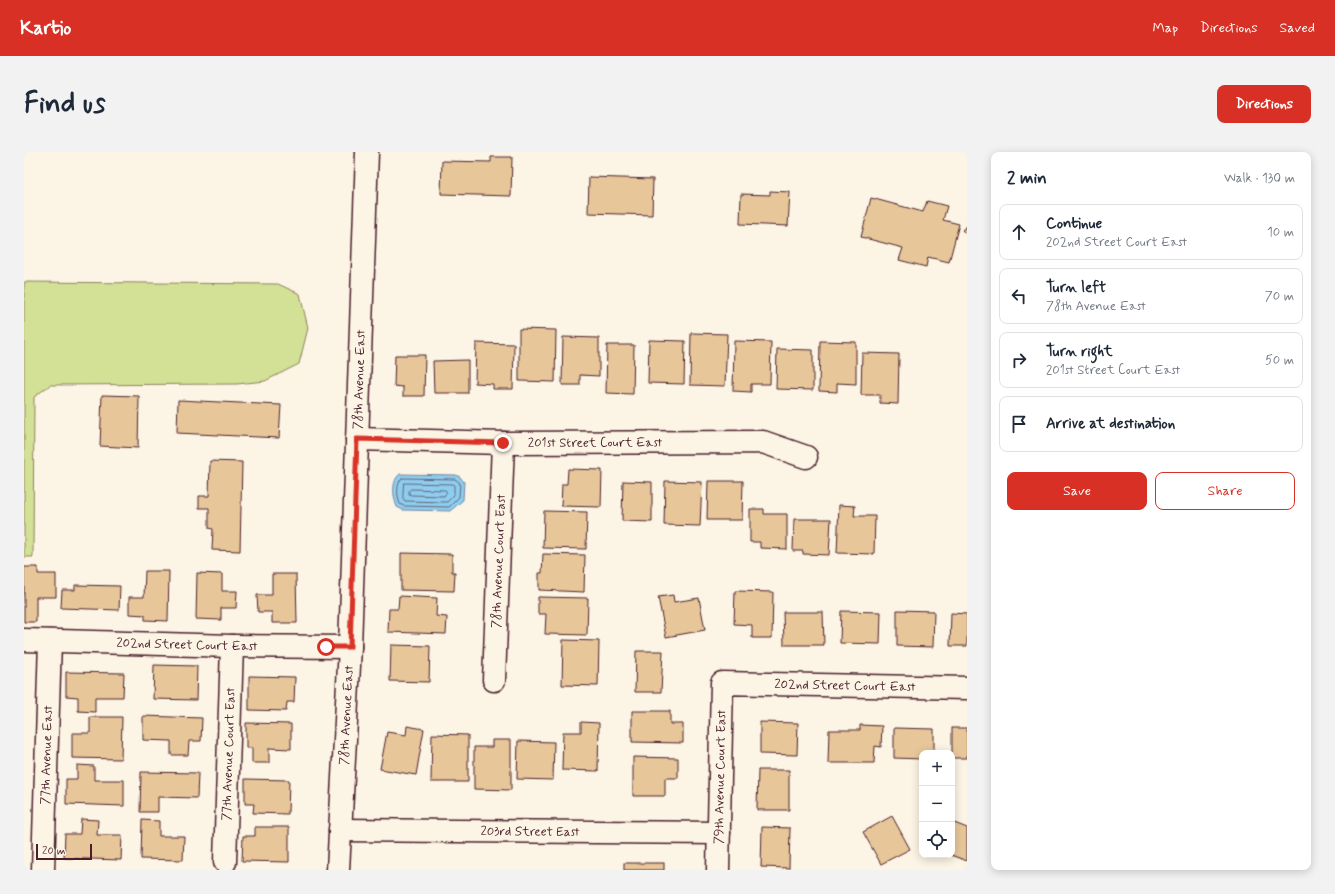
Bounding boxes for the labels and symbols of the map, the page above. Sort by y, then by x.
street label: 78th Avenue East [349,329,369,430]
route end [494,434,512,452]
street label: 201st Street Court East [528,434,662,451]
street label: 78th Avenue Court East [487,494,510,628]
street label: 202nd Street Court East [116,634,258,655]
route start [317,638,335,656]
street label: 78th Avenue East [335,665,357,766]
street label: 202nd Street Court East [774,676,916,695]
street label: 77th Avenue Court East [218,687,239,821]
street label: 77th Avenue East [37,705,57,805]
street label: 79th Avenue Court East [710,710,730,844]
street label: 203rd Street East [480,823,580,840]
scale bar [36,842,92,861]

